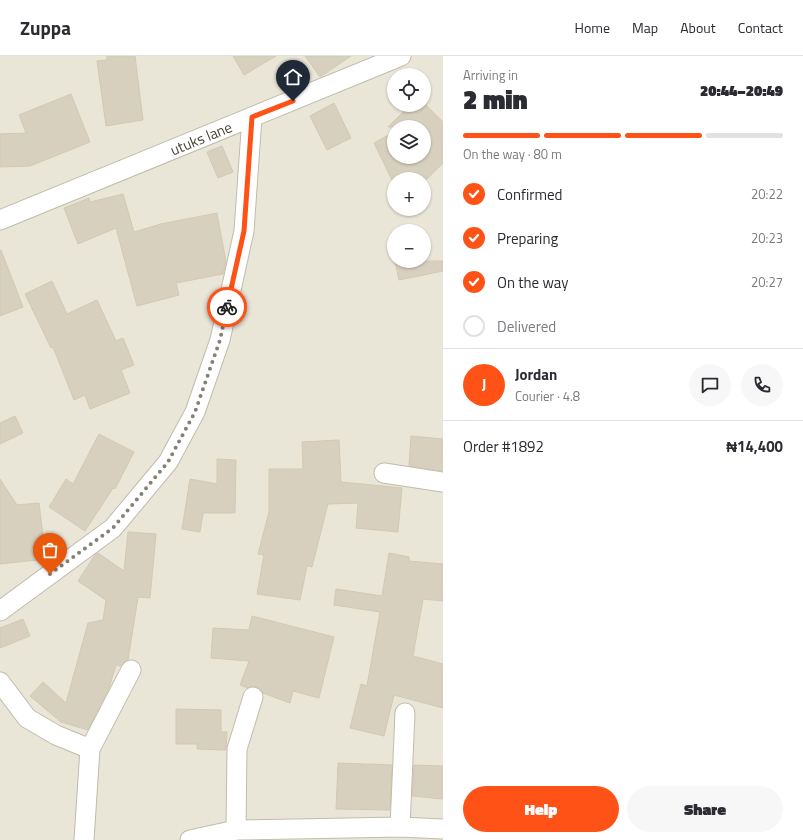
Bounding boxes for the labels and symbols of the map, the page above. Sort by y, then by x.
pin [276,60,310,101]
street label: utuks lane [166,115,235,161]
courier [207,287,247,327]
pin [33,533,67,574]

